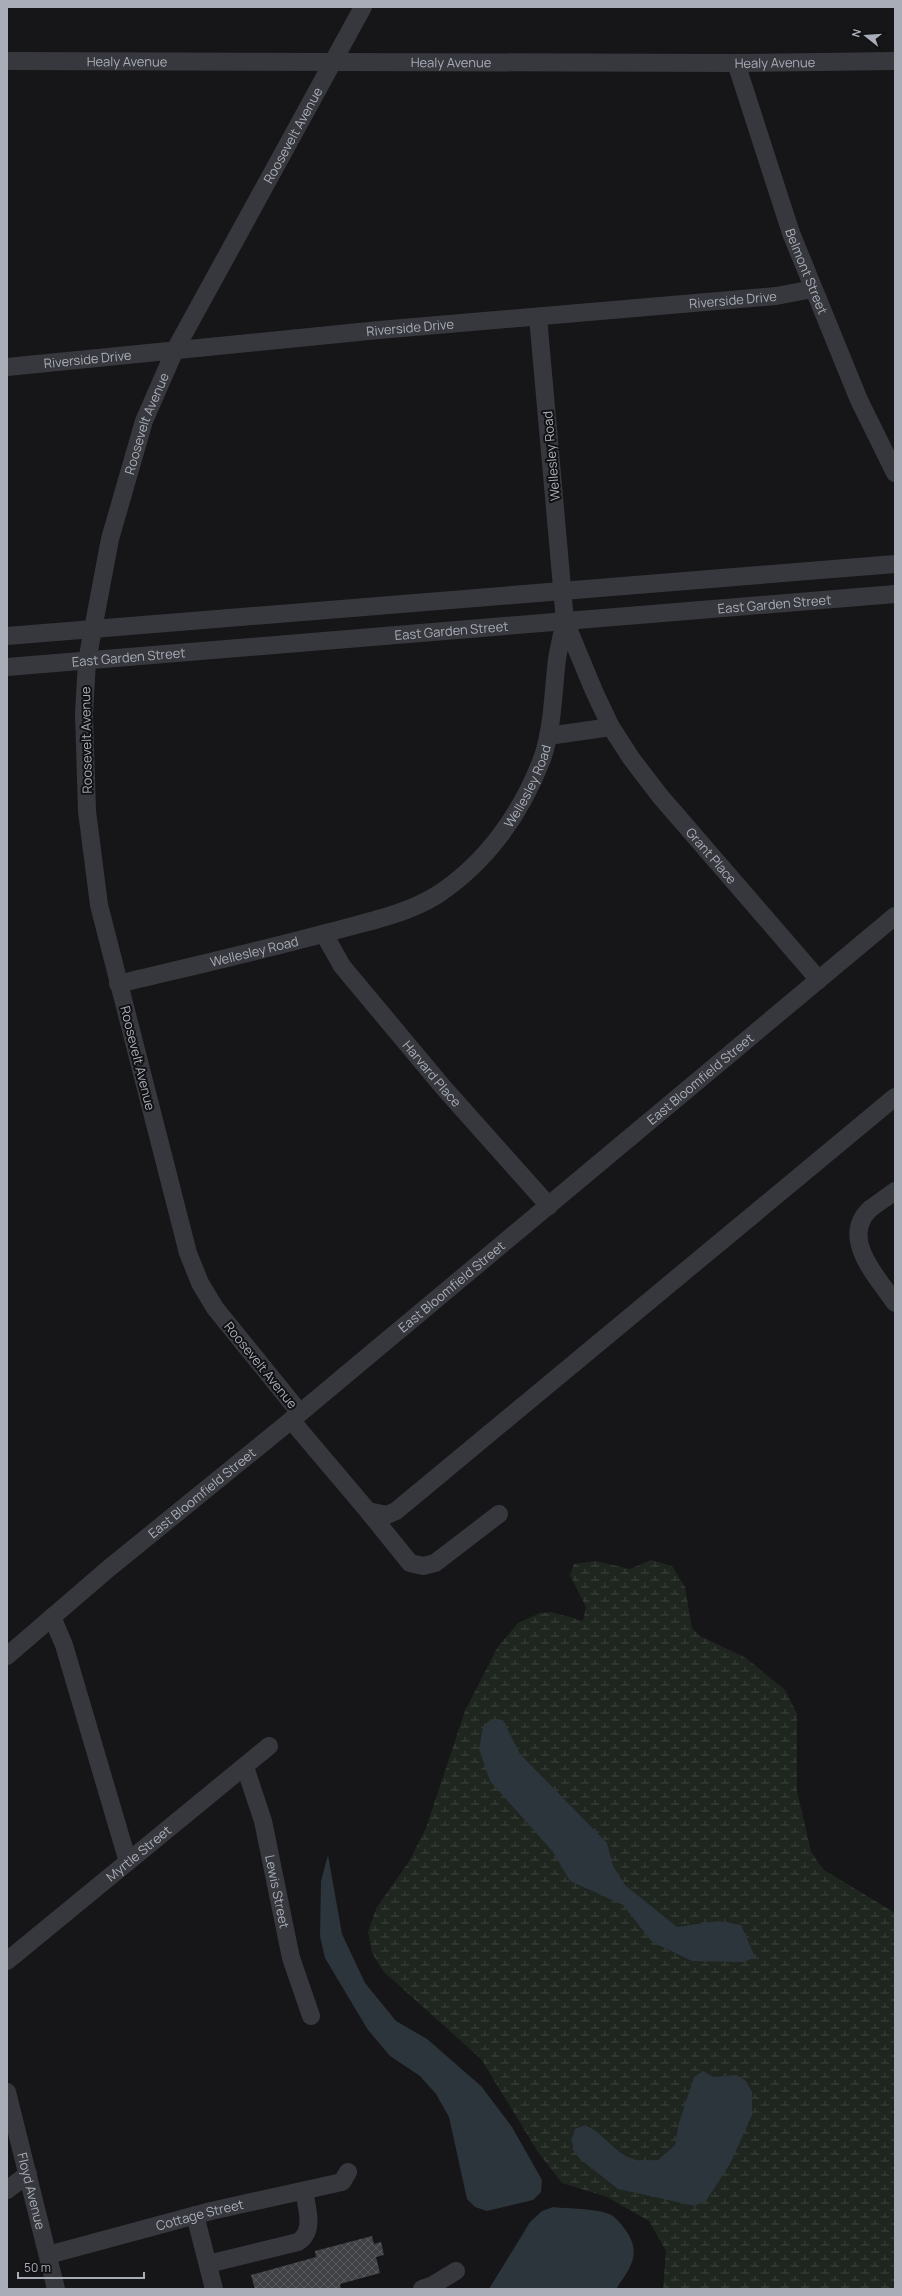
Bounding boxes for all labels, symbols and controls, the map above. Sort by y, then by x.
north arrow [846,16,886,56]
text: N [848,27,864,39]
street label: Healy Avenue [87,52,168,70]
street label: Healy Avenue [411,53,492,71]
street label: Healy Avenue [735,53,816,72]
street label: Roosevelt Avenue [259,84,327,187]
street label: Belmont Street [781,226,832,317]
street label: Riverside Drive [688,287,778,312]
street label: Riverside Drive [365,315,455,340]
street label: Riverside Drive [43,346,133,372]
street label: Roosevelt Avenue [120,369,173,476]
street label: Wellesley Road [538,410,564,502]
street label: East Garden Street [717,590,832,618]
street label: East Garden Street [394,617,509,644]
street label: East Garden Street [71,643,186,671]
street label: Roosevelt Avenue [76,686,96,794]
street label: Wellesley Road [500,743,555,831]
street label: Grant Place [682,824,741,888]
street label: Wellesley Road [208,932,300,971]
street label: Roosevelt Avenue [116,1004,160,1112]
street label: East Bloomfield Street [643,1029,757,1129]
street label: Harvard Place [399,1036,466,1111]
street label: East Bloomfield Street [394,1237,509,1336]
street label: Roosevelt Avenue [220,1318,302,1413]
street label: East Bloomfield Street [144,1444,259,1542]
street label: Myrtle Street [102,1821,175,1885]
street label: Lewis Street [261,1853,294,1930]
street label: Floyd Avenue [13,2151,50,2232]
street label: Cottage Street [154,2195,245,2235]
scale bar [18,2254,144,2280]
text: 50 m [24,2259,51,2276]

